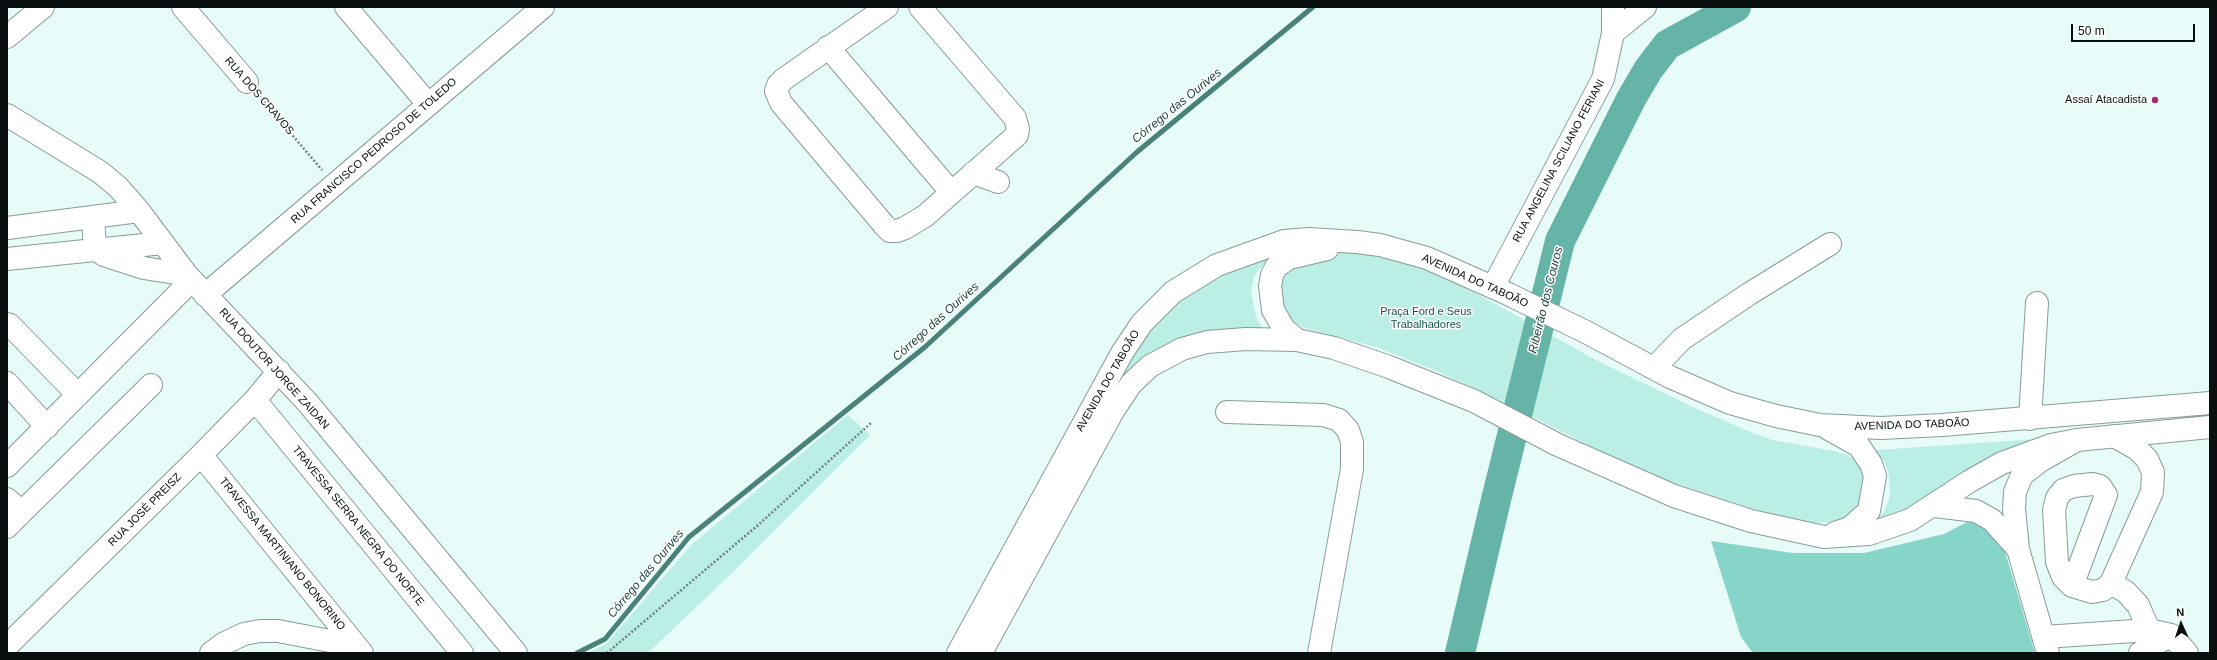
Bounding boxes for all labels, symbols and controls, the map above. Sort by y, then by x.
scale bar [2073,16,2197,42]
text: 50 m [2078,24,2105,38]
street label: RUA DOS CRAVOS [222,54,296,138]
water label: Córrego das Ourives [1129,66,1225,146]
street label: RUA FRANCISCO PEDROSO DE TOLEDO [288,75,460,227]
street label: RUA ANGELINA SCILIANO FERIANI [1510,77,1608,245]
place label: Assaí Atacadista [2065,93,2147,107]
marker: Assaí Atacadista [2150,95,2160,105]
water label: Ribeirão dos Couros [1526,245,1566,355]
street label: AVENIDA DO TABOÃO [1420,252,1530,310]
water label: Córrego das Ourives [890,280,982,364]
park label: Praça Ford e Seus Trabalhadores [1380,305,1472,331]
street label: RUA DOUTOR JORGE ZAIDAN [216,306,332,432]
street label: AVENIDA DO TABOÃO [1074,328,1142,434]
street label: AVENIDA DO TABOÃO [1854,416,1970,434]
street label: TRAVESSA SERRA NEGRA DO NORTE [289,443,427,609]
street label: RUA JOSÉ PREISZ [106,471,184,549]
street label: TRAVESSA MARTINIANO BONORINO [216,475,348,633]
water label: Córrego das Ourives [605,527,687,621]
north arrow [2161,604,2201,644]
text: N [2176,606,2185,618]

